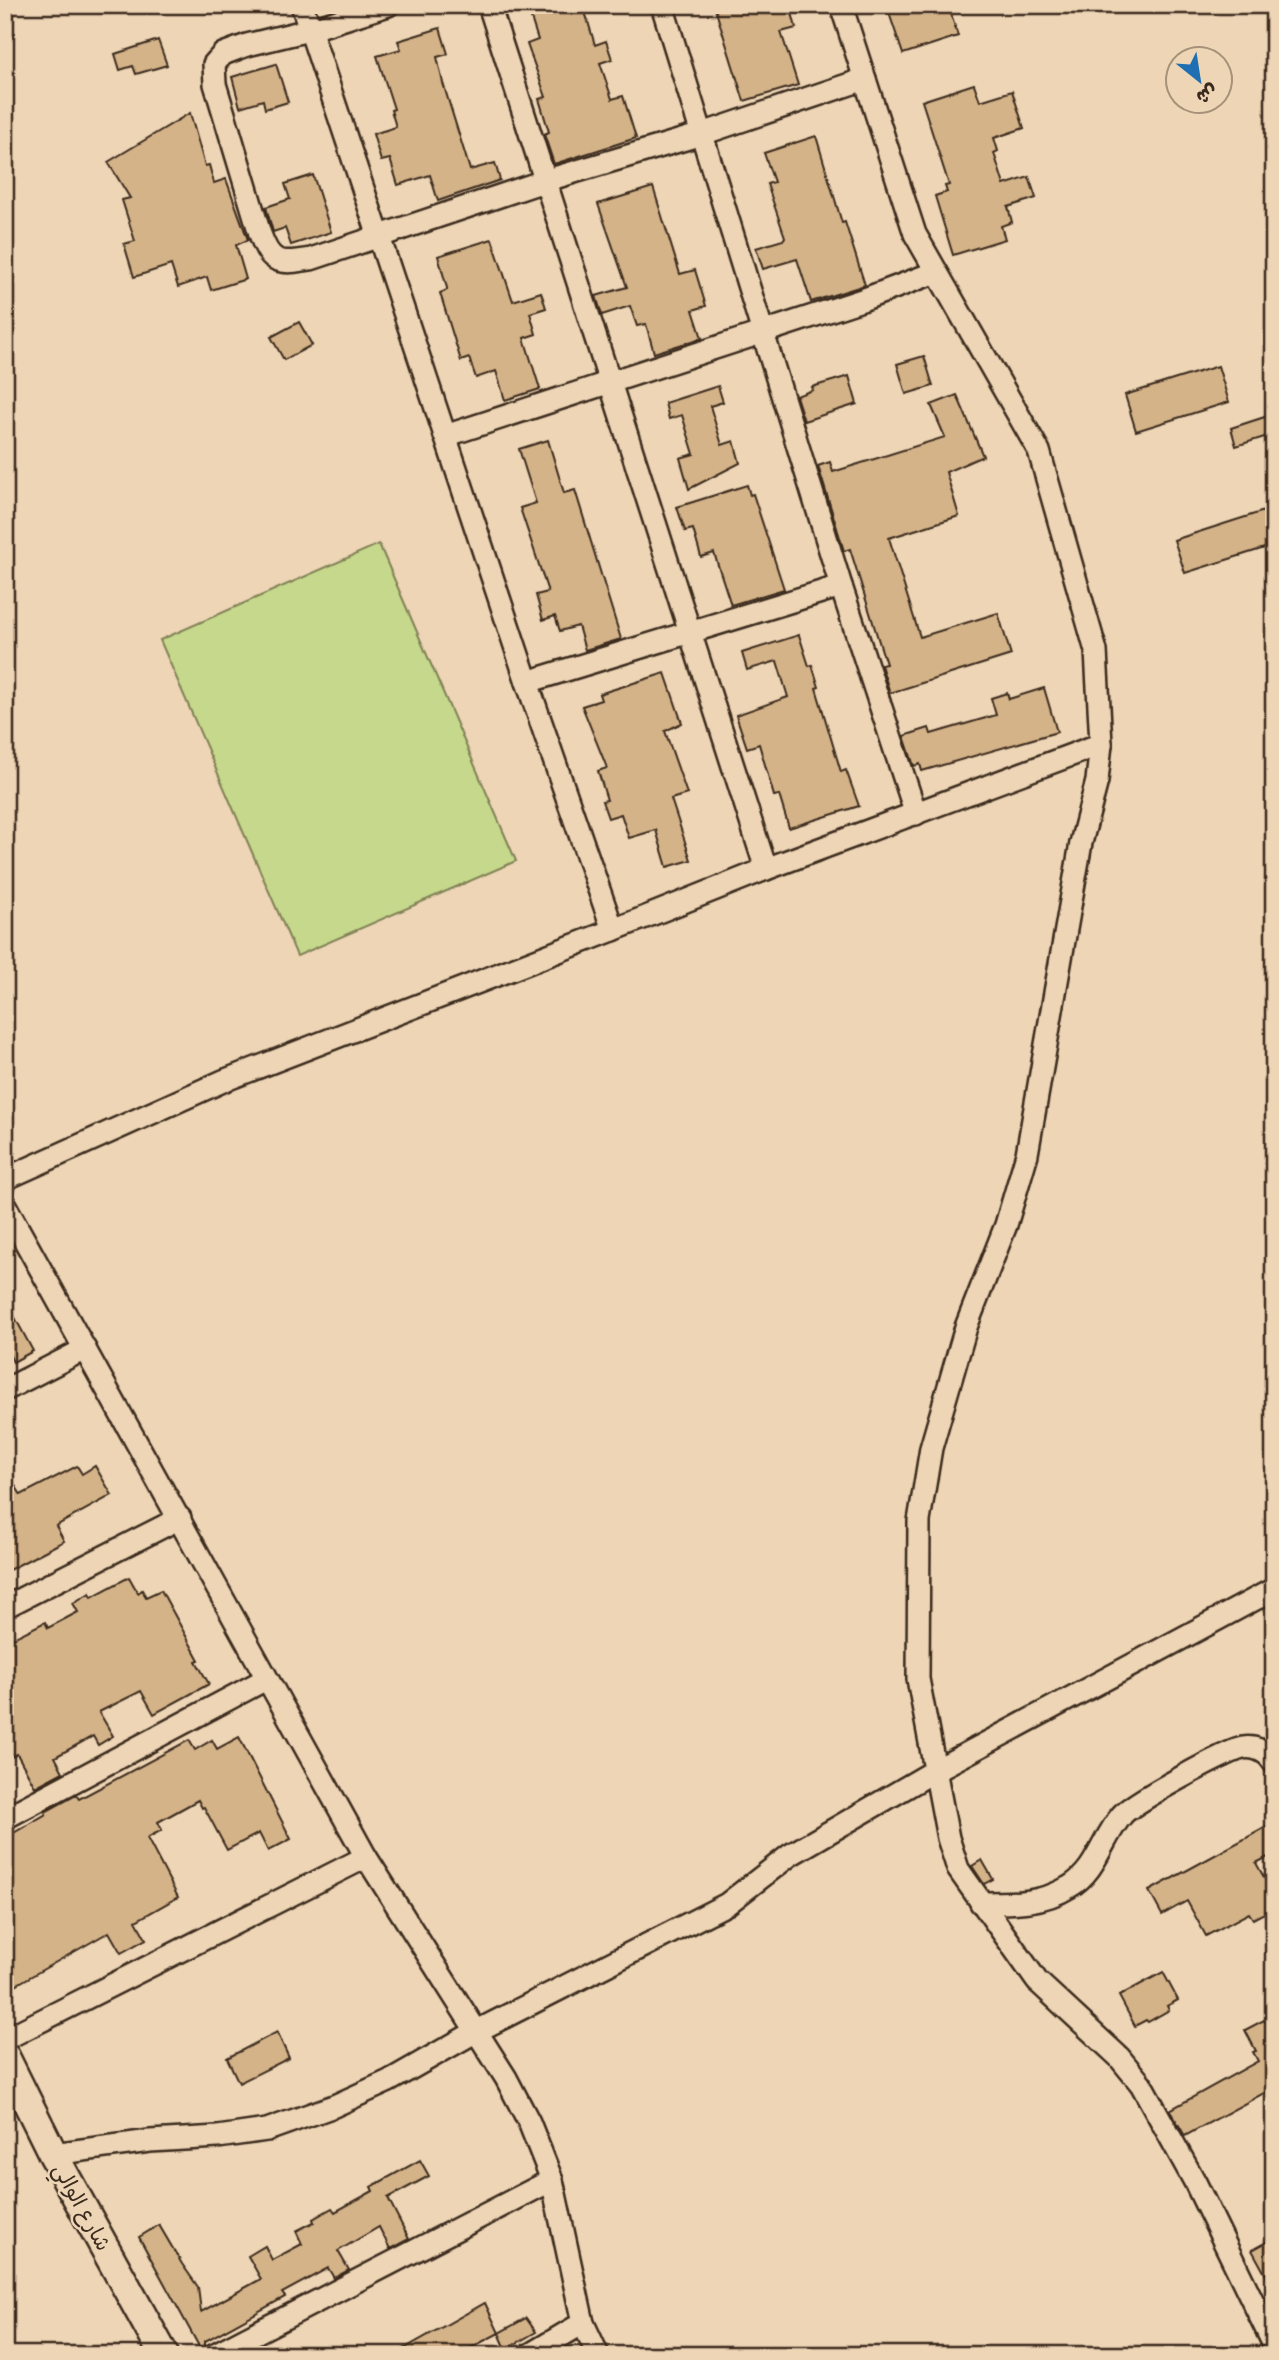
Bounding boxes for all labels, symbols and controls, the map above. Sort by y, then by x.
north arrow [1164,46,1234,116]
text: ش [1191,77,1221,107]
street label: شارع الوالي [42,2160,113,2258]

